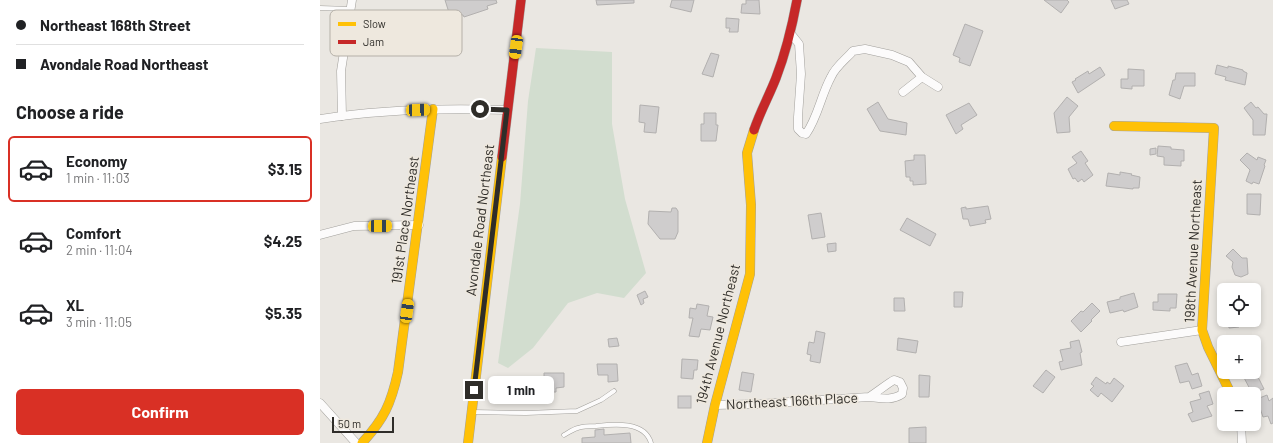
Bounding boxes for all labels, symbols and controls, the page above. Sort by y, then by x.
legend [330,10,462,56]
text: Northeast 168th Street [40,16,191,34]
text: Slow [363,17,386,30]
car [508,34,524,60]
text: Jam [363,35,384,48]
text: Avondale Road Northeast [40,55,209,73]
route start [471,100,489,118]
text: Choose a ride [16,101,124,123]
car [406,104,430,116]
street label: Avondale Road Northeast [462,143,497,297]
icon: car [18,151,54,187]
text: Economy [66,152,127,170]
street label: 191st Place Northeast [387,155,422,285]
text: $3.15 [268,160,302,178]
text: 1 min · 11:03 [66,170,130,186]
street label: 198th Avenue Northeast [1180,179,1205,323]
car [368,220,392,232]
icon: car [18,223,54,259]
text: Comfort [66,224,121,242]
text: $4.25 [264,232,302,250]
text: 2 min · 11:04 [66,242,133,258]
street label: 194th Avenue Northeast [692,262,743,406]
map controls [1217,283,1261,431]
button: locate [1217,283,1261,327]
icon: car [18,295,54,331]
text: XL [66,296,84,314]
car [399,298,415,324]
text: $5.35 [265,304,302,322]
text: 3 min · 11:05 [66,314,132,330]
button: + [1217,335,1261,379]
callout: 1 min [488,376,554,404]
route end [465,381,483,399]
text: 1 min [507,382,535,398]
button: − [1217,387,1261,431]
button: Confirm [16,389,304,435]
street label: Northeast 166th Place [726,389,858,412]
scale bar [332,415,394,434]
text: 50 m [338,417,361,430]

